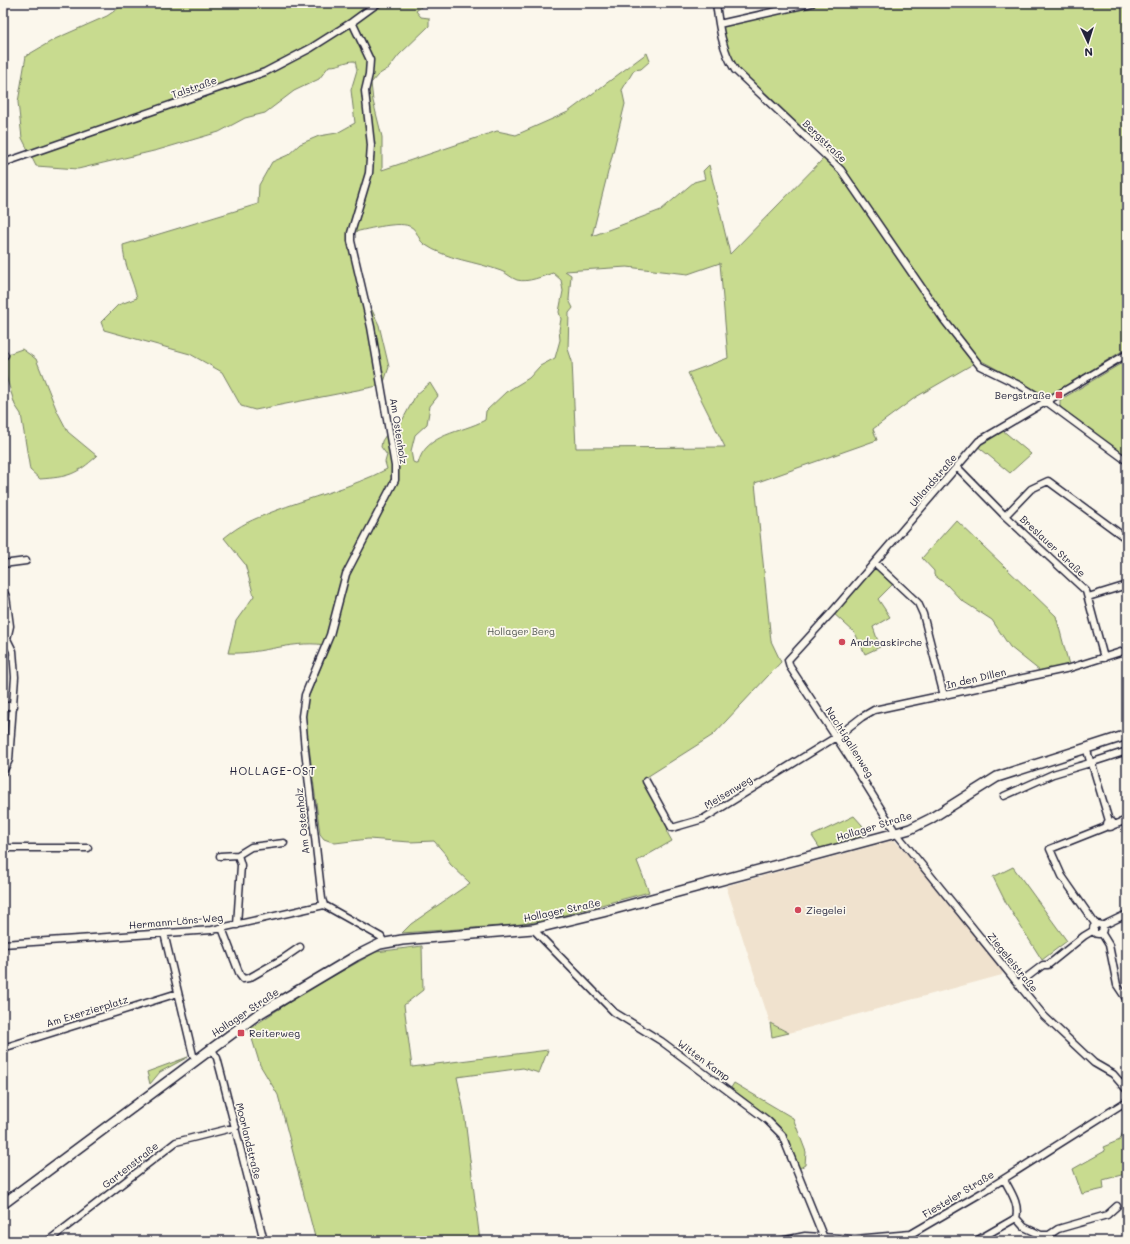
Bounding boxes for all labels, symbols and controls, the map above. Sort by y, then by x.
north arrow [1068,22,1108,62]
text: N [1084,45,1093,60]
street label: Talstraße [169,73,219,101]
street label: Bergstraße [800,116,850,166]
place label: Bergstraße [995,388,1051,402]
marker: Bergstraße [1054,390,1064,400]
street label: Am Ostenholz [387,397,411,465]
street label: Uhlandstraße [906,451,960,509]
street label: Breslauer Straße [1017,512,1089,580]
park label: Hollager Berg [487,624,555,638]
place label: Andreaskirche [850,635,922,649]
marker: Andreaskirche [837,637,847,647]
street label: In den Dillen [945,664,1007,692]
street label: Nachtigallenweg [823,704,878,780]
district label: HOLLAGE-OST [230,763,316,778]
street label: Meisenweg [701,772,755,812]
street label: Am Ostenholz [292,787,312,855]
street label: Hollager Straße [834,808,914,844]
street label: Hollager Straße [522,895,602,925]
place label: Ziegelei [806,903,846,917]
marker: Ziegelei [793,905,803,915]
street label: Hermann-Löns-Weg [128,910,224,932]
street label: Ziegeleistraße [985,929,1041,995]
street label: Hollager Straße [209,984,281,1040]
street label: Am Exerzierplatz [44,992,130,1030]
place label: Reiterweg [249,1026,300,1040]
marker: Reiterweg [236,1028,246,1038]
street label: Witten Kamp [675,1036,733,1084]
street label: Moorlandstraße [233,1101,265,1181]
street label: Gartenstraße [99,1139,161,1191]
street label: Fiesteler Straße [920,1167,996,1221]

